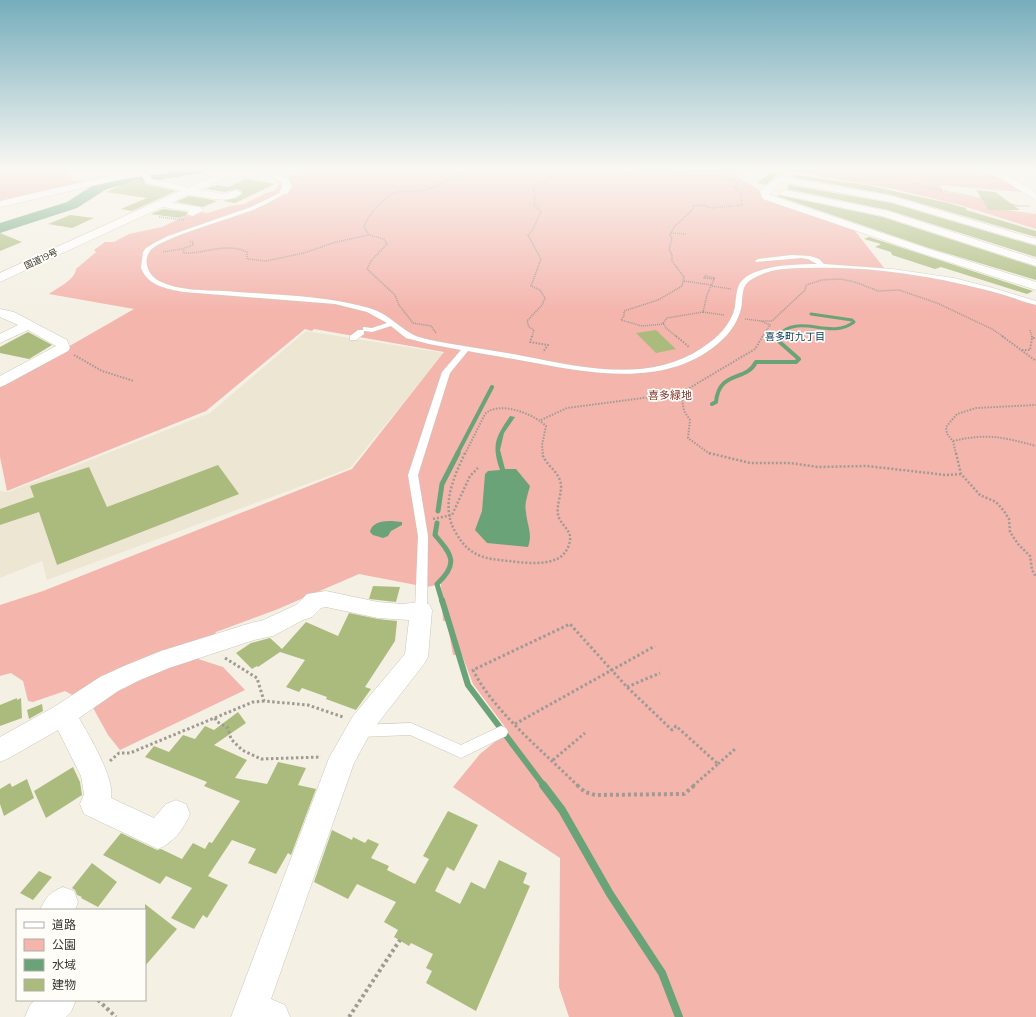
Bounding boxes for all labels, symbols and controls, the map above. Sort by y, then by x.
street label: 国道19号 [22,246,59,271]
district label: 喜多町九丁目 [765,330,825,343]
park label: 喜多緑地 [648,388,692,402]
legend [16,909,146,1001]
text: 道路 [52,917,76,932]
text: 公園 [52,937,76,952]
text: 水域 [52,957,76,972]
text: 建物 [52,977,76,992]

